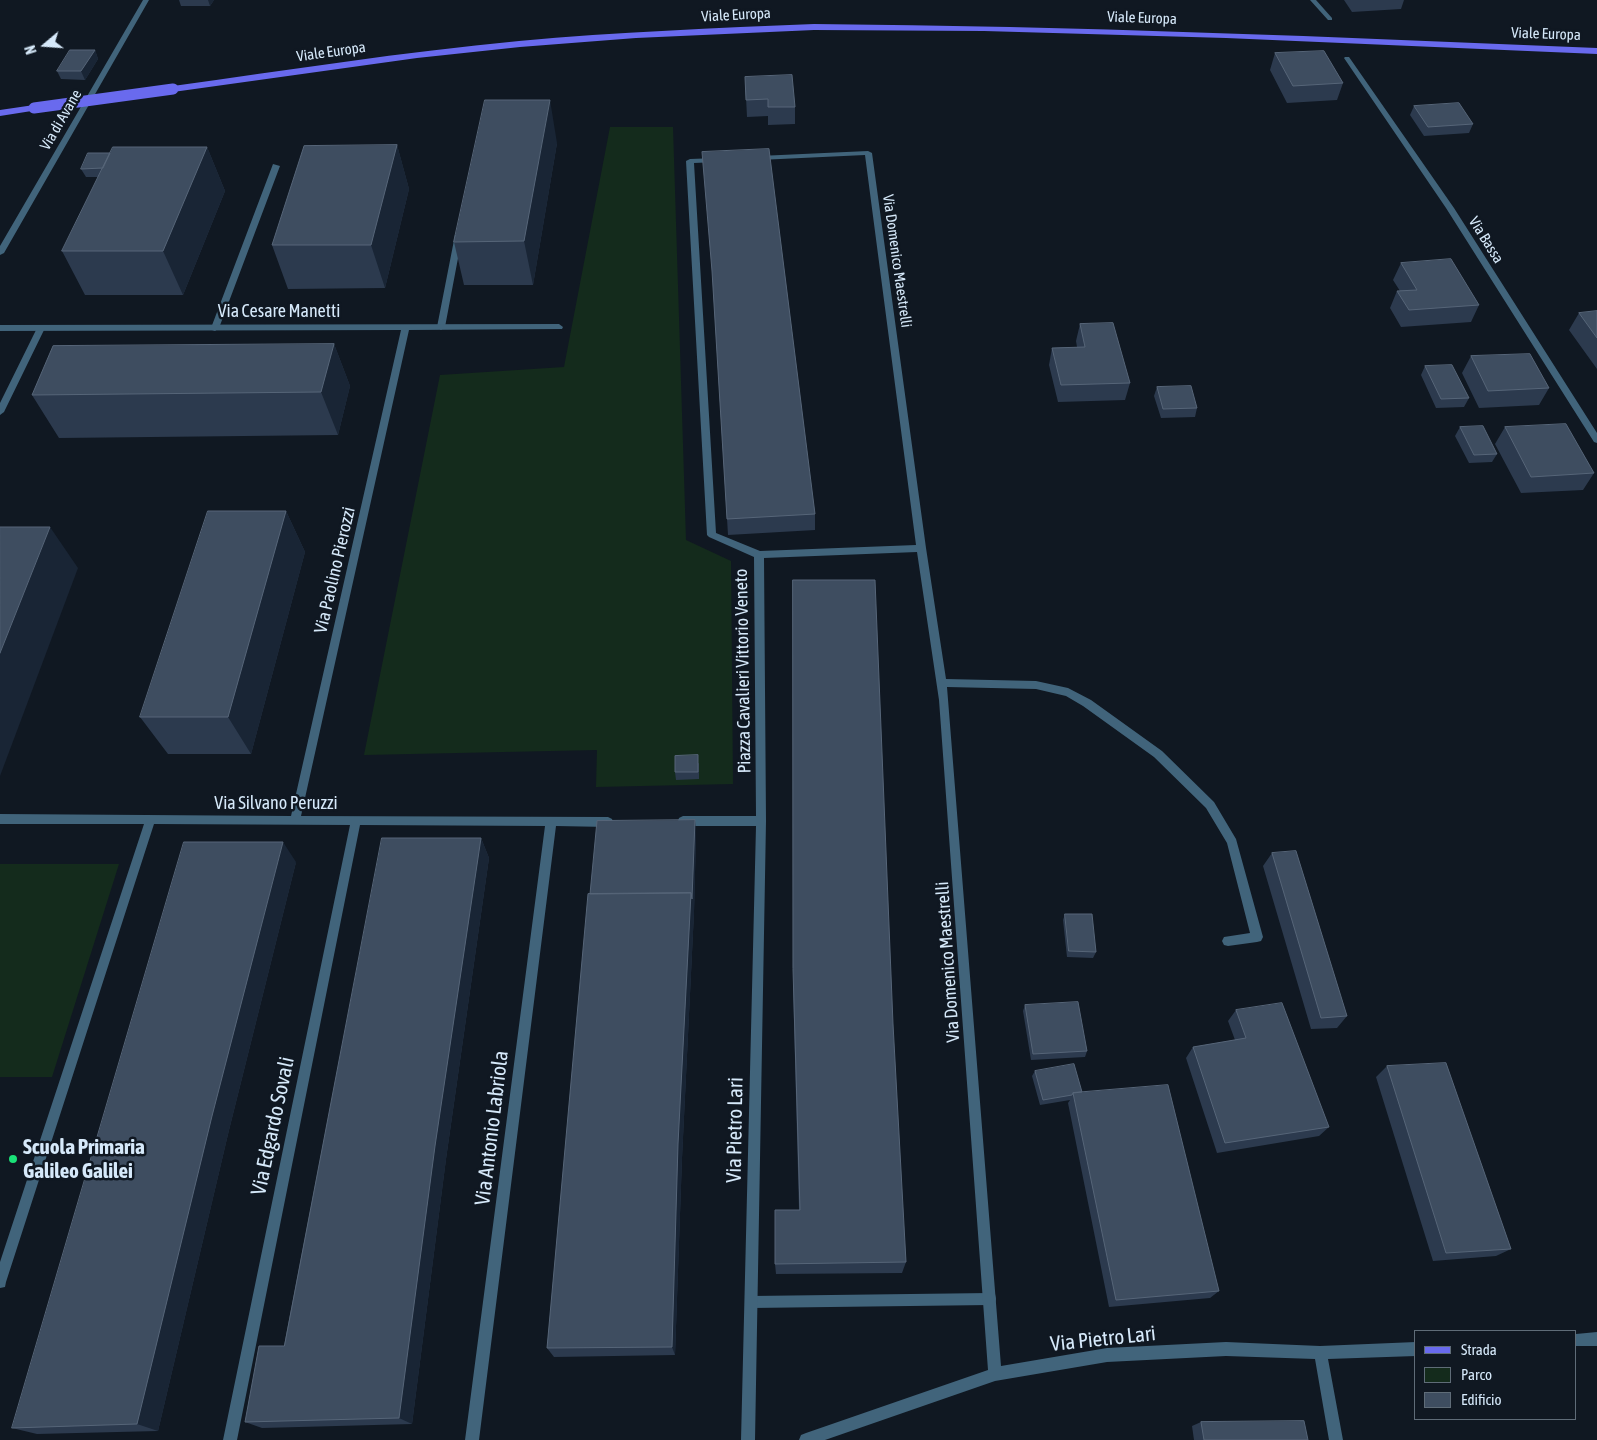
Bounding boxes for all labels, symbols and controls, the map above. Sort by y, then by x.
street label: Viale Europa [701,4,771,26]
street label: Viale Europa [1107,8,1177,28]
north arrow [20,20,70,70]
street label: Viale Europa [1511,24,1581,44]
street label: Viale Europa [295,38,367,66]
text: N [22,43,40,56]
street label: Via di Avane [36,87,86,153]
street label: Via Domenico Maestrelli [879,193,915,329]
street label: Via Bassa [1465,213,1507,267]
street label: Via Cesare Manetti [218,300,340,322]
street label: Via Paolino Pierozzi [310,505,360,635]
street label: Piazza Cavalieri Vittorio Veneto [730,569,756,773]
street label: Via Silvano Peruzzi [214,792,338,814]
street label: Via Domenico Maestrelli [932,881,964,1043]
street label: Via Antonio Labriola [470,1049,514,1207]
street label: Via Edgardo Sovali [246,1054,300,1198]
street label: Via Pietro Lari [721,1077,749,1183]
place label: Scuola Primaria Galileo Galilei [23,1134,145,1184]
marker: Scuola Primaria Galileo Galilei [7,1153,19,1165]
street label: Via Pietro Lari [1049,1321,1157,1357]
legend [1414,1330,1577,1420]
text: Strada [1461,1341,1497,1358]
text: Parco [1461,1366,1492,1383]
text: Edificio [1461,1391,1502,1408]

